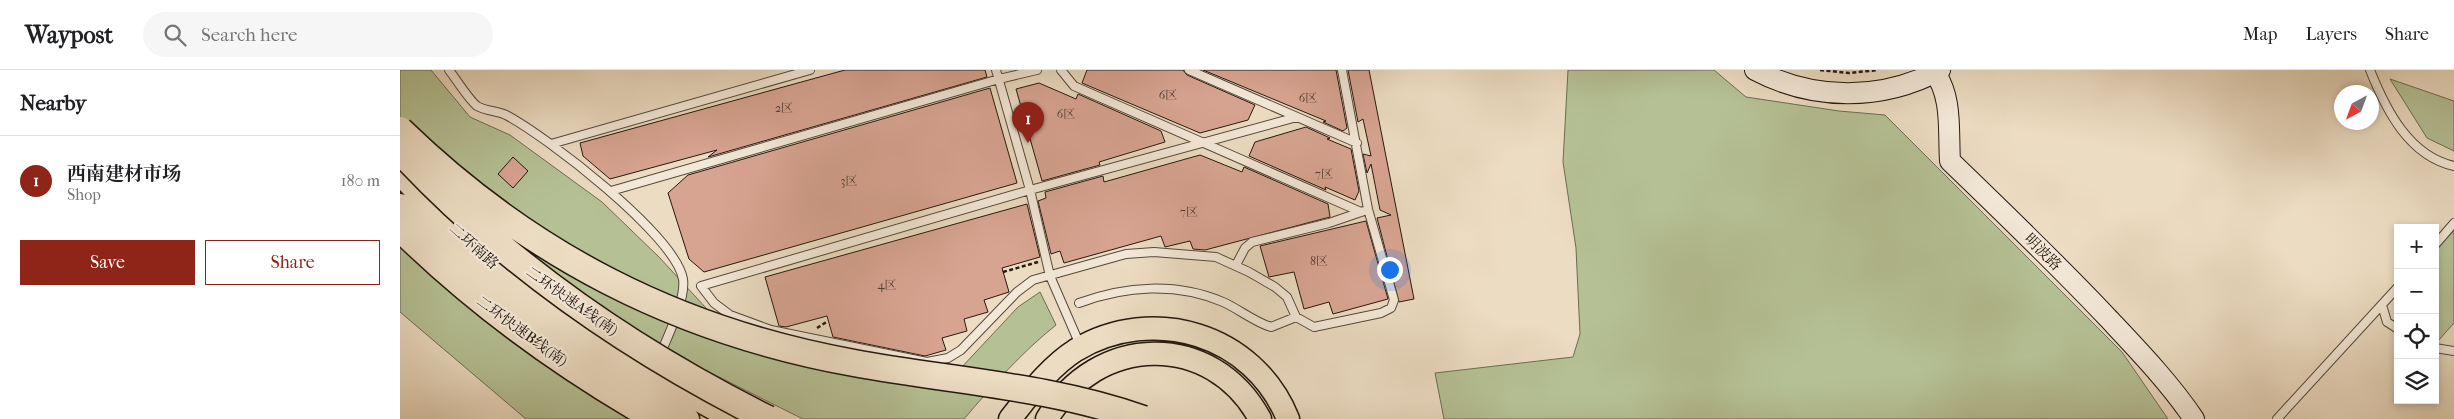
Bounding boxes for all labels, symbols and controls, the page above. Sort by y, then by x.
search box [143,12,493,57]
text: Waypost [25,21,113,49]
icon: search [161,21,189,49]
text: Search here [201,24,297,46]
text: Map [2243,24,2277,45]
text: Layers [2305,24,2357,45]
text: Share [2385,24,2429,45]
north arrow [2334,85,2379,130]
house number: 6区 [1159,88,1177,102]
text: Nearby [20,91,86,115]
house number: 6区 [1299,91,1317,105]
house number: 2区 [775,101,793,115]
pin: 1 [1012,102,1044,143]
house number: 6区 [1057,107,1075,121]
text: 西南建材市场 [67,163,181,185]
house number: 7区 [1315,167,1333,181]
text: 1 [33,171,39,190]
text: 180 m [341,171,380,190]
house number: 3区 [841,174,857,188]
text: Shop [67,185,101,204]
house number: 7区 [1180,205,1198,219]
street label: 二环南路 [446,219,502,273]
map controls [2394,224,2439,404]
button: + [2394,224,2439,269]
street label: 明波路 [2021,230,2065,274]
button: Save [20,240,195,285]
button: Share [205,240,380,285]
house number: 8区 [1310,254,1328,268]
your location [1377,257,1403,283]
street label: 二环快速A线(南) [523,263,621,339]
button: − [2394,269,2439,314]
house number: 4区 [877,278,897,292]
street label: 二环快速B线(南) [473,292,571,370]
button: locate [2394,314,2439,359]
button: layers [2394,359,2439,404]

